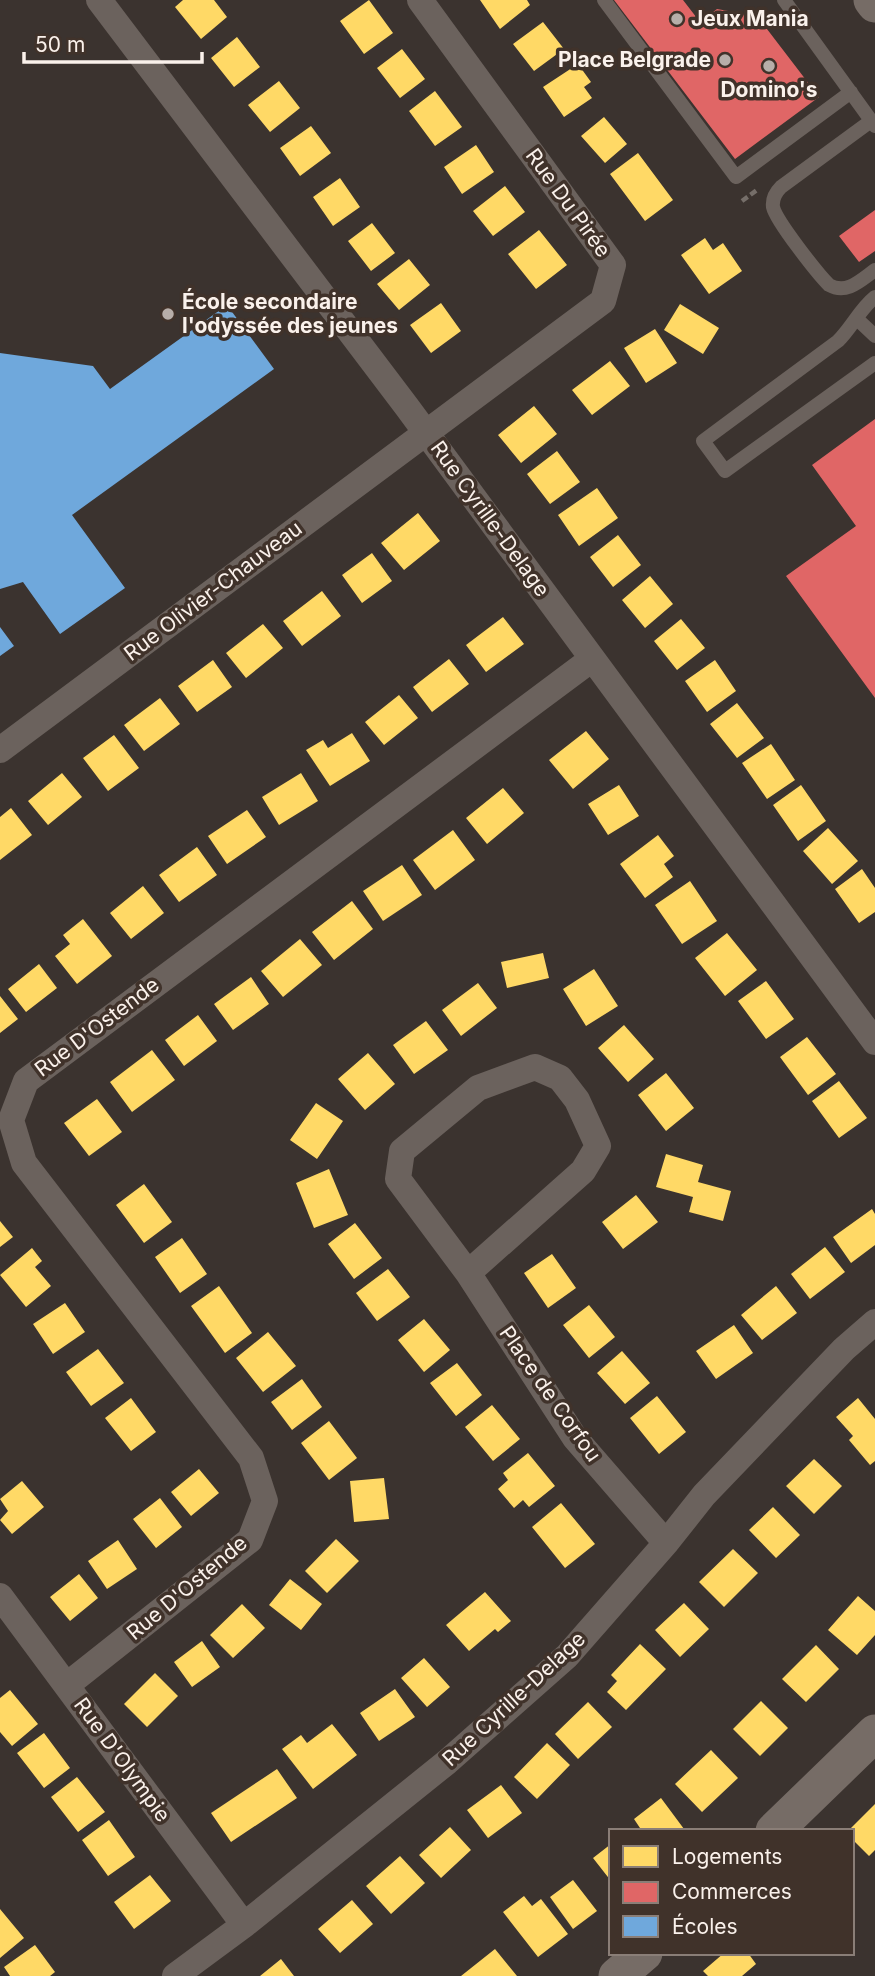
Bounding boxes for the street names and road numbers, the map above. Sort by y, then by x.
street label: Rue Du Pirée [521,144,616,262]
street label: Rue Cyrille-Delage [426,436,555,601]
street label: Rue Olivier-Chauveau [119,516,307,666]
street label: Rue D'Ostende [30,972,164,1081]
street label: Place de Corfou [494,1321,606,1466]
street label: Rue D'Ostende [122,1530,252,1645]
street label: Rue Cyrille-Delage [437,1626,590,1771]
street label: Rue D'Olympie [69,1693,176,1827]

